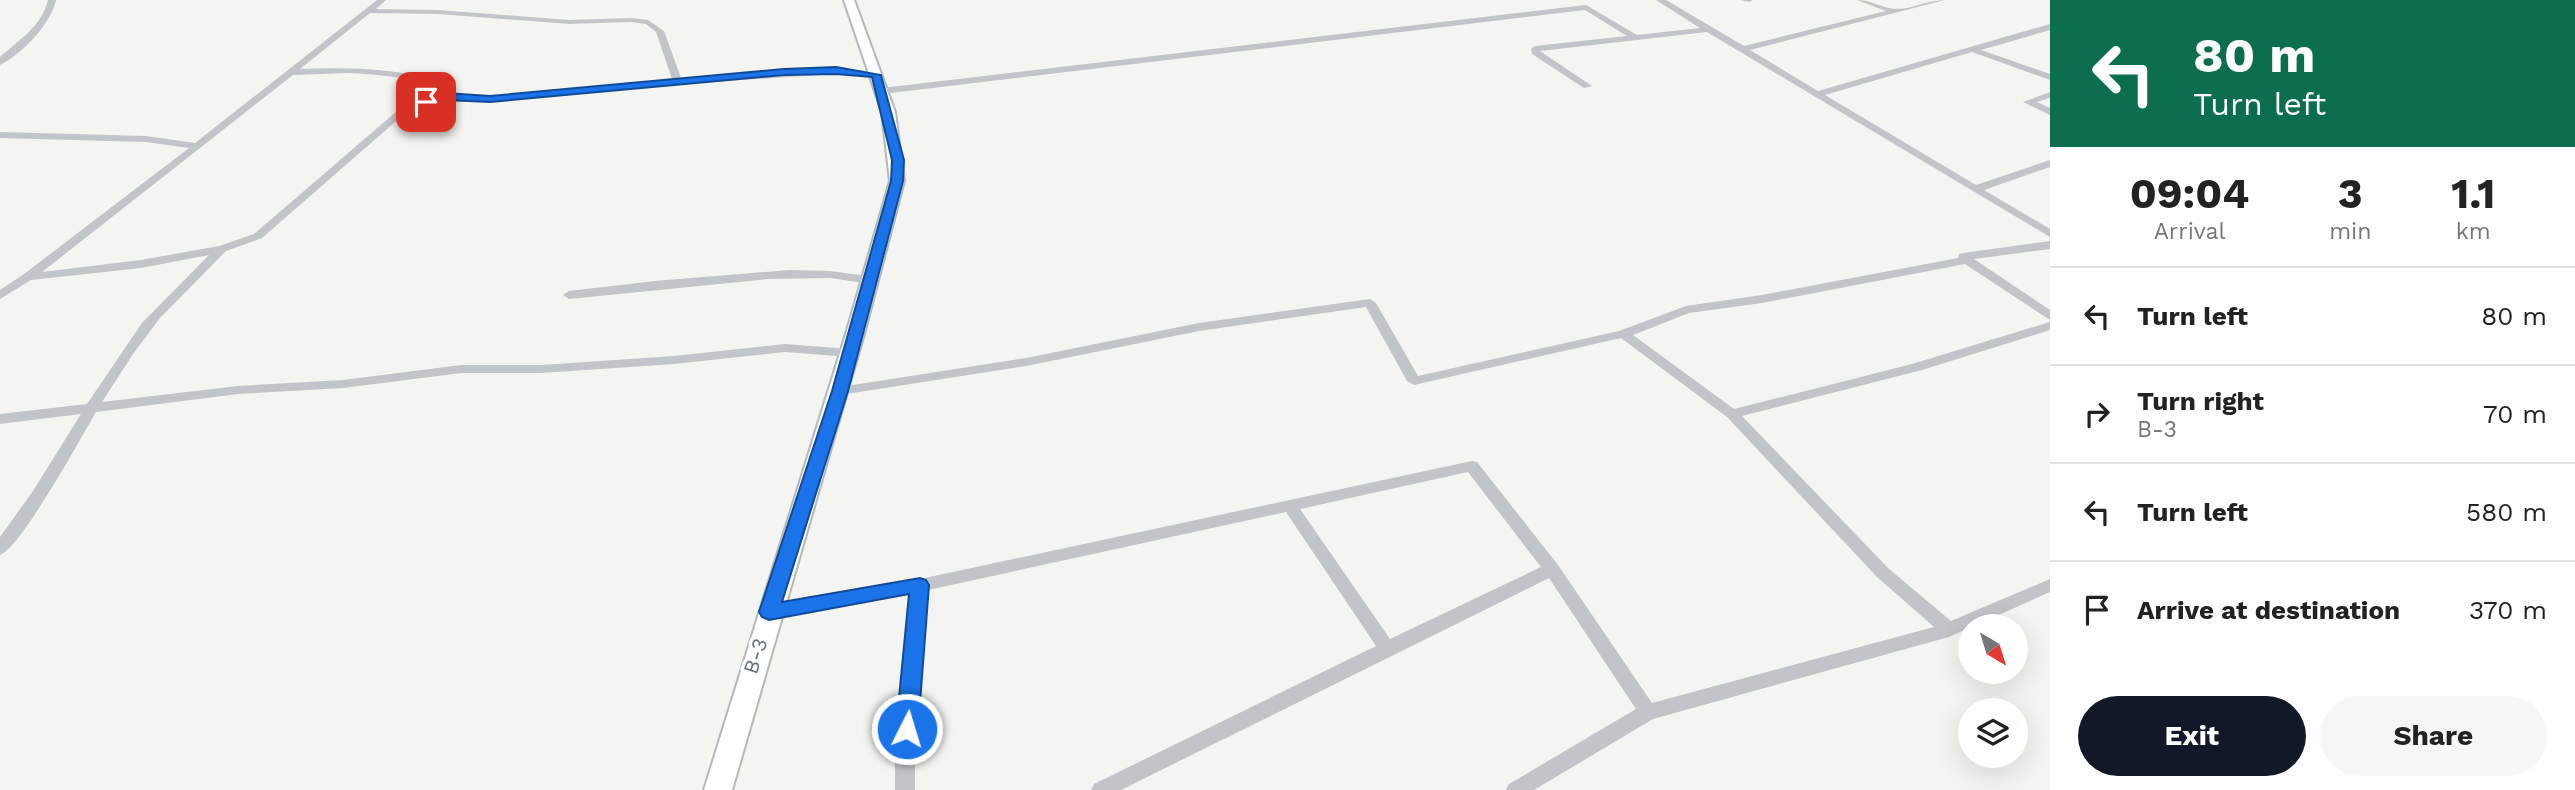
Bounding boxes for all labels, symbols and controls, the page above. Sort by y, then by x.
text: 80 m [2193,26,2315,84]
icon: left [2078,28,2169,119]
pin [396,72,456,132]
icon: arrive [407,83,445,121]
text: Turn left [2193,85,2326,123]
text: 09:04 [2130,169,2249,218]
text: 3 [2338,169,2363,218]
text: 1.1 [2451,169,2495,218]
text: Arrival [2154,218,2225,245]
text: min [2329,218,2371,245]
text: km [2456,218,2491,245]
icon: left [2078,297,2116,335]
text: Turn left [2137,301,2248,331]
text: 80 m [2481,301,2547,331]
text: Turn right [2137,386,2264,416]
icon: right [2078,395,2116,433]
text: 70 m [2483,399,2547,429]
text: B-3 [2137,416,2177,443]
icon: left [2078,493,2116,531]
text: Turn left [2137,497,2248,527]
text: 580 m [2466,497,2547,527]
icon: arrive [2078,591,2116,629]
text: Arrive at destination [2137,595,2400,625]
text: 370 m [2469,595,2547,625]
north arrow [1958,614,2028,684]
map controls [1958,614,2028,768]
street label: B-3 [737,635,773,677]
position arrow [870,692,944,766]
button: Exit [2078,696,2306,776]
button: Share [2320,696,2547,776]
button: layers [1958,698,2028,768]

